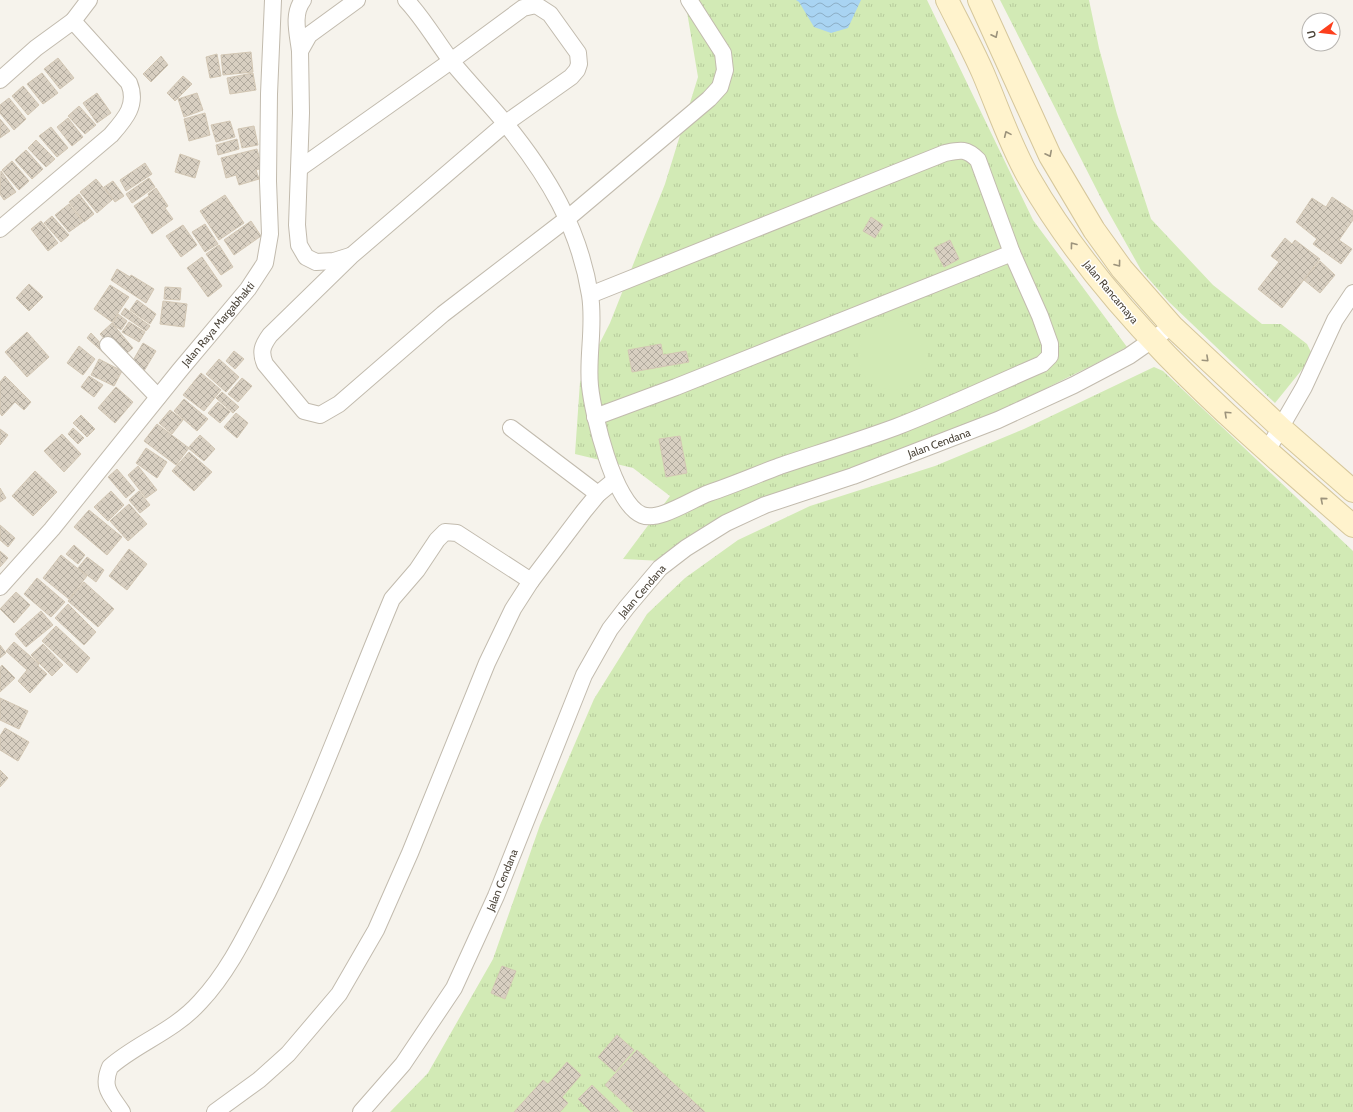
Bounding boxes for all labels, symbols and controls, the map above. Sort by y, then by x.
north arrow [1301,12,1341,52]
text: U [1304,29,1319,40]
one-way arrow [990,31,998,39]
one-way arrow [1004,130,1012,137]
one-way arrow [1044,149,1052,157]
one-way arrow [1071,243,1078,250]
street label: Jalan Rancamaya [1080,257,1142,327]
one-way arrow [1113,260,1120,267]
street label: Jalan Raya Margabhakti [178,279,257,370]
one-way arrow [1201,354,1209,362]
one-way arrow [1224,411,1231,418]
street label: Jalan Cendana [905,425,973,461]
one-way arrow [1321,498,1328,505]
street label: Jalan Cendana [615,561,669,621]
street label: Jalan Cendana [483,846,521,914]

